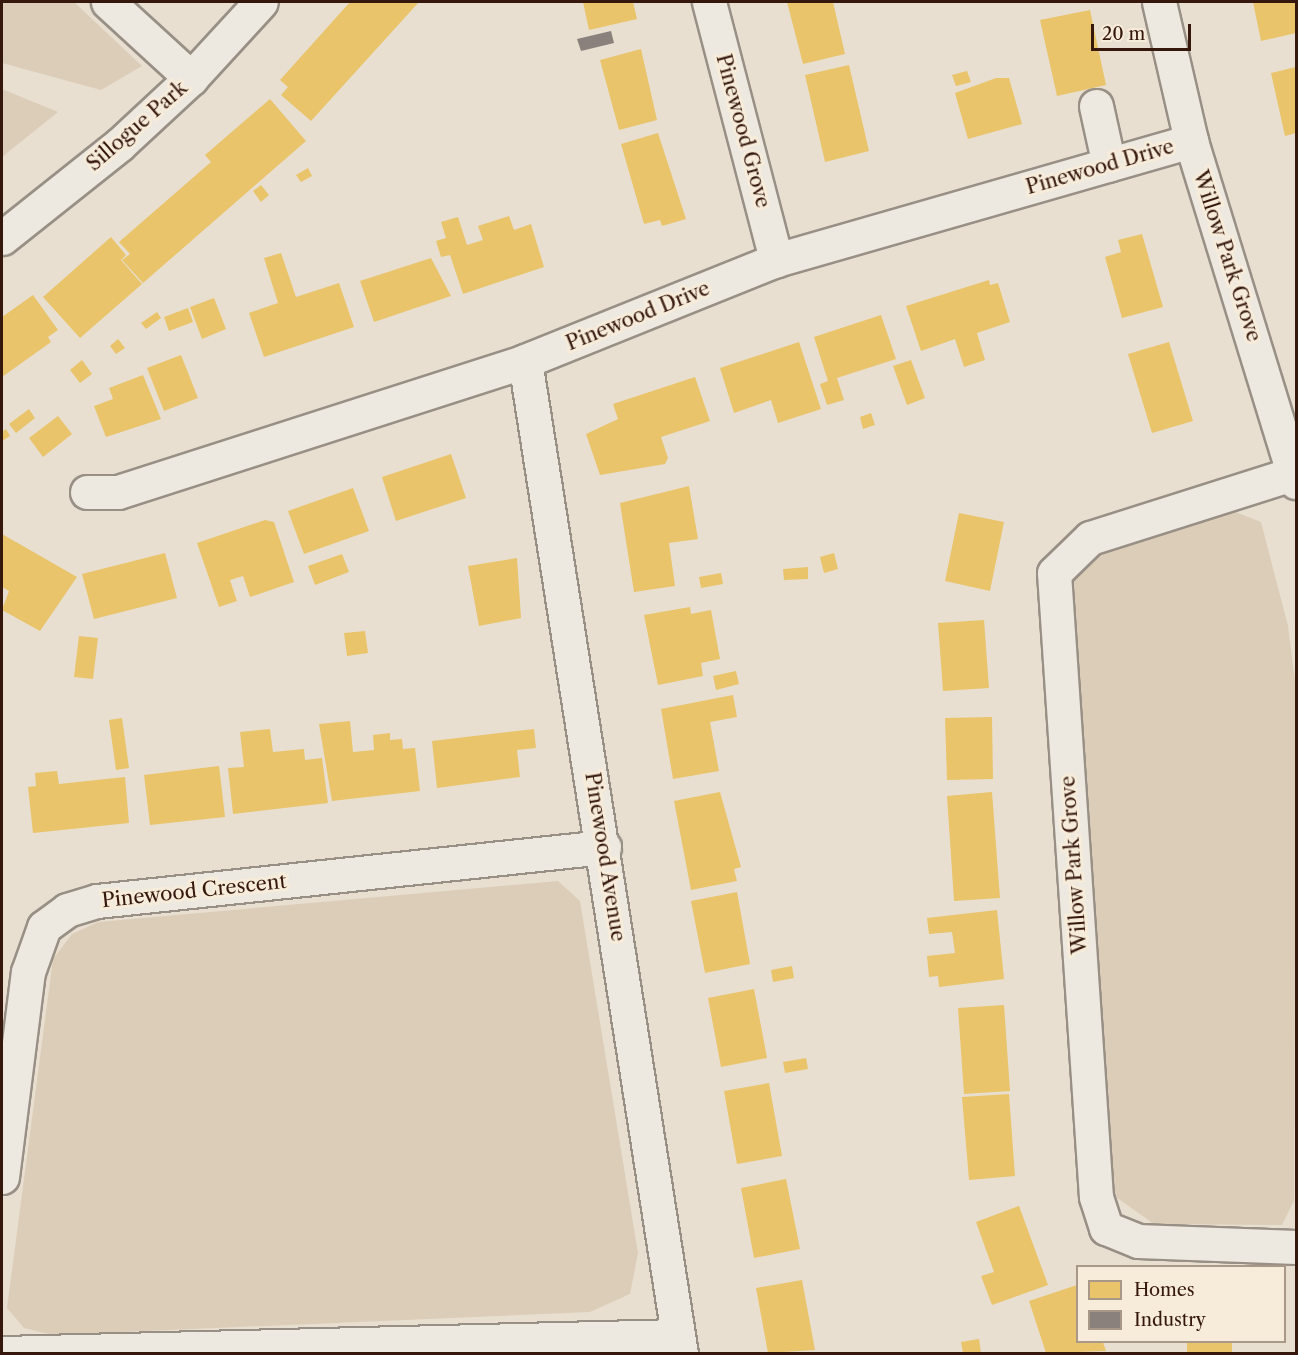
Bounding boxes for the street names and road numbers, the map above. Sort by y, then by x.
street label: Pinewood Grove [711,51,775,211]
street label: Sillogue Park [82,76,192,176]
street label: Pinewood Drive [1023,134,1177,200]
street label: Willow Park Grove [1188,167,1266,345]
street label: Pinewood Drive [563,276,713,356]
street label: Pinewood Avenue [580,770,630,944]
street label: Willow Park Grove [1056,775,1092,955]
street label: Pinewood Crescent [100,869,288,913]

